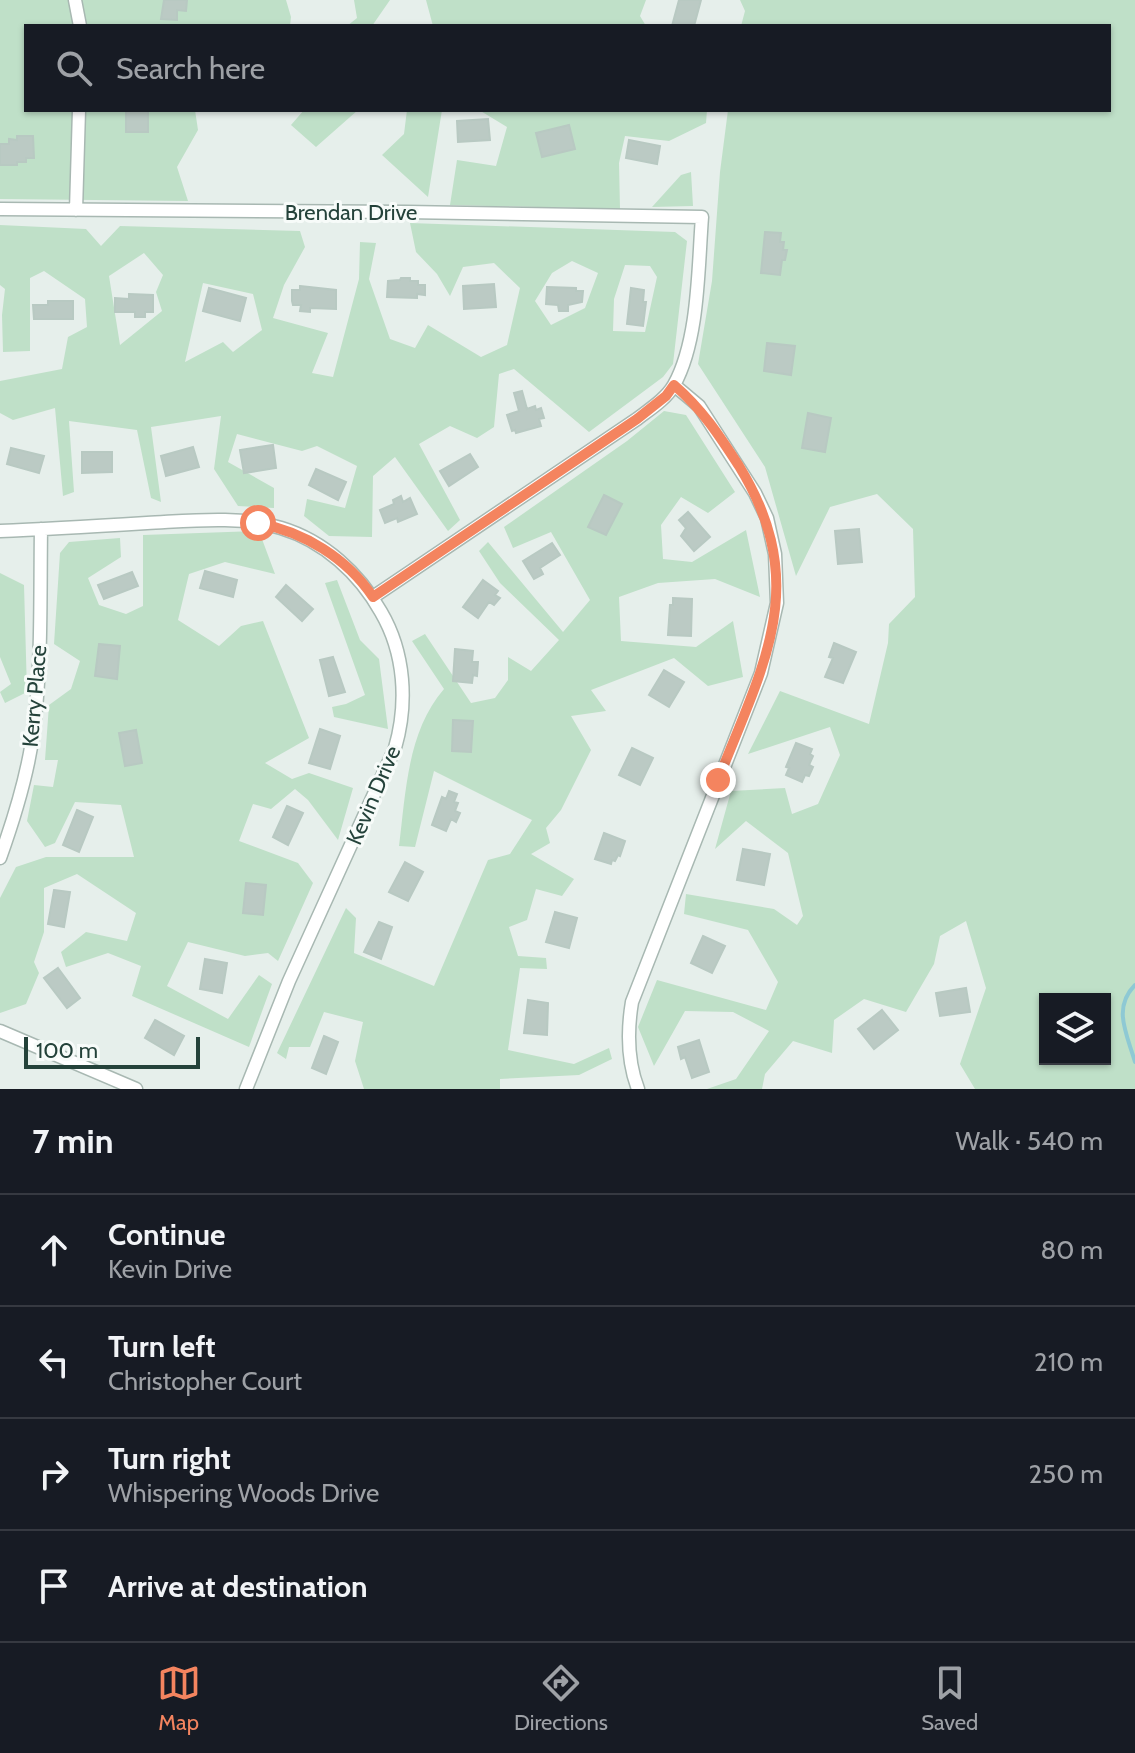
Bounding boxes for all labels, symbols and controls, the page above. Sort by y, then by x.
search box [24,24,1111,112]
icon: search [52,46,96,90]
text: Search here [116,50,265,87]
street label: Brendan Drive [285,199,417,226]
route start [240,505,276,541]
street label: Kerry Place [17,644,52,748]
street label: Kevin Drive [341,742,406,849]
route end [700,762,736,798]
map controls [1039,993,1111,1065]
button: layers [1039,993,1111,1065]
scale bar [24,1033,200,1069]
text: 100 m [36,1037,98,1064]
text: 7 min [32,1120,113,1162]
text: Walk · 540 m [955,1125,1103,1157]
text: Continue [108,1216,225,1253]
icon: ahead [32,1228,76,1272]
text: 80 m [1040,1234,1103,1266]
text: Kevin Drive [108,1253,232,1285]
text: Turn left [108,1328,216,1365]
icon: left [32,1340,76,1384]
text: 210 m [1034,1346,1103,1378]
text: Christopher Court [108,1365,302,1397]
text: Turn right [108,1440,231,1477]
icon: right [32,1452,76,1496]
text: 250 m [1029,1458,1103,1490]
text: Whispering Woods Drive [108,1477,379,1509]
icon: arrive [32,1564,76,1608]
text: Arrive at destination [108,1568,368,1605]
tab: Map [157,1661,201,1736]
tab: Directions [514,1661,608,1736]
tab: Saved [921,1661,978,1736]

